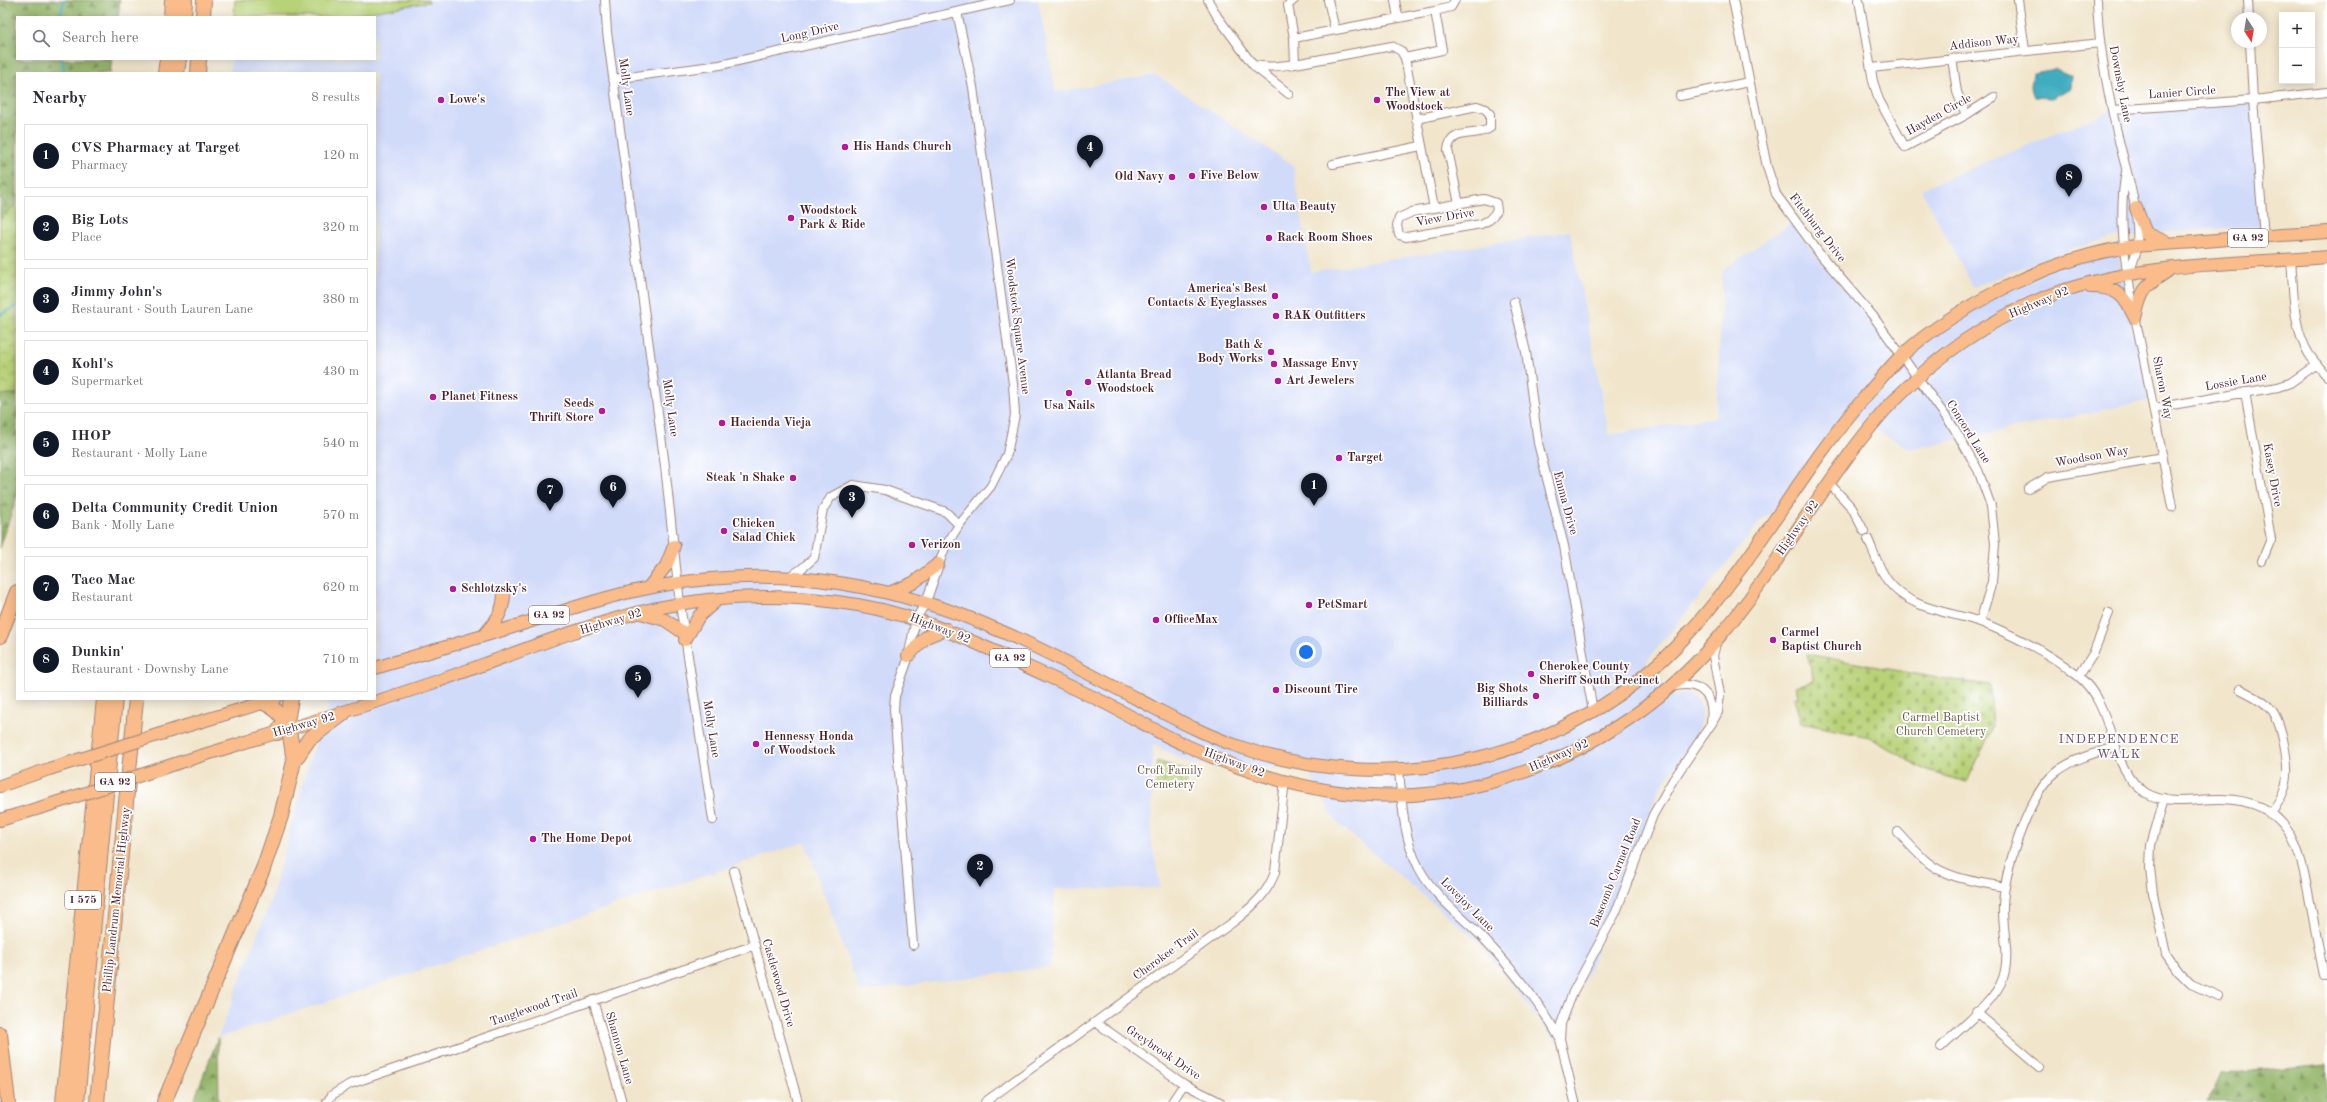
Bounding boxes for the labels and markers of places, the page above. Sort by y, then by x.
place label: The View at Woodstock [1385,87,1451,113]
place label: Lowe's [449,94,485,106]
marker: Lowe's [436,95,446,105]
marker: The View at Woodstock [1372,95,1382,105]
pin: 4 [1077,135,1103,168]
place label: His Hands Church [853,141,952,153]
marker: His Hands Church [840,142,850,152]
pin: 8 [2056,164,2082,197]
place label: Five Below [1200,170,1260,182]
place label: Old Navy [1115,171,1164,183]
marker: Five Below [1187,171,1197,181]
marker: Old Navy [1167,172,1177,182]
place label: Ulta Beauty [1272,201,1337,213]
marker: Ulta Beauty [1259,202,1269,212]
place label: Woodstock Park & Ride [799,205,866,231]
marker: Woodstock Park & Ride [786,213,796,223]
place label: Rack Room Shoes [1277,232,1372,244]
marker: Rack Room Shoes [1264,233,1274,243]
place label: America's Best Contacts & Eyeglasses [1147,283,1268,309]
marker: America's Best Contacts & Eyeglasses [1270,291,1280,301]
place label: RAK Outfitters [1284,310,1365,322]
marker: RAK Outfitters [1271,311,1281,321]
place label: Bath & Body Works [1197,339,1263,365]
marker: Bath & Body Works [1266,347,1276,357]
place label: Massage Envy [1282,358,1358,370]
marker: Massage Envy [1269,359,1279,369]
place label: Atlanta Bread Woodstock [1096,369,1172,395]
place label: Art Jewelers [1286,375,1354,387]
marker: Art Jewelers [1273,376,1283,386]
marker: Atlanta Bread Woodstock [1083,377,1093,387]
marker: Usa Nails [1064,388,1074,398]
place label: Planet Fitness [441,391,518,403]
marker: Planet Fitness [428,392,438,402]
place label: Seeds Thrift Store [529,398,594,424]
place label: Usa Nails [1043,400,1095,412]
marker: Seeds Thrift Store [597,406,607,416]
place label: Hacienda Vieja [730,417,811,429]
marker: Hacienda Vieja [717,418,727,428]
place label: Target [1347,452,1384,464]
marker: Target [1334,453,1344,463]
place label: Steak 'n Shake [706,472,785,484]
marker: Steak 'n Shake [788,473,798,483]
pin: 1 [1301,473,1327,506]
pin: 6 [600,475,626,508]
pin: 7 [537,478,563,511]
pin: 3 [839,485,865,518]
place label: Chicken Salad Chick [732,518,796,544]
marker: Chicken Salad Chick [719,526,729,536]
place label: Verizon [920,539,961,551]
marker: Verizon [907,540,917,550]
place label: Schlotzsky's [461,583,527,595]
marker: Schlotzsky's [448,584,458,594]
place label: PetSmart [1317,599,1368,611]
marker: PetSmart [1304,600,1314,610]
place label: OfficeMax [1164,614,1218,626]
marker: OfficeMax [1151,615,1161,625]
place label: Carmel Baptist Church [1781,627,1862,653]
marker: Carmel Baptist Church [1768,635,1778,645]
place label: Cherokee County Sheriff South Precinct [1539,661,1660,687]
pin: 5 [625,665,651,698]
marker: Cherokee County Sheriff South Precinct [1526,669,1536,679]
place label: Big Shots Billiards [1476,683,1528,709]
place label: Discount Tire [1284,684,1358,696]
marker: Discount Tire [1271,685,1281,695]
marker: Big Shots Billiards [1531,691,1541,701]
place label: Hennessy Honda of Woodstock [764,731,854,757]
marker: Hennessy Honda of Woodstock [751,739,761,749]
place label: The Home Depot [541,833,633,845]
marker: The Home Depot [528,834,538,844]
pin: 2 [967,854,993,887]

